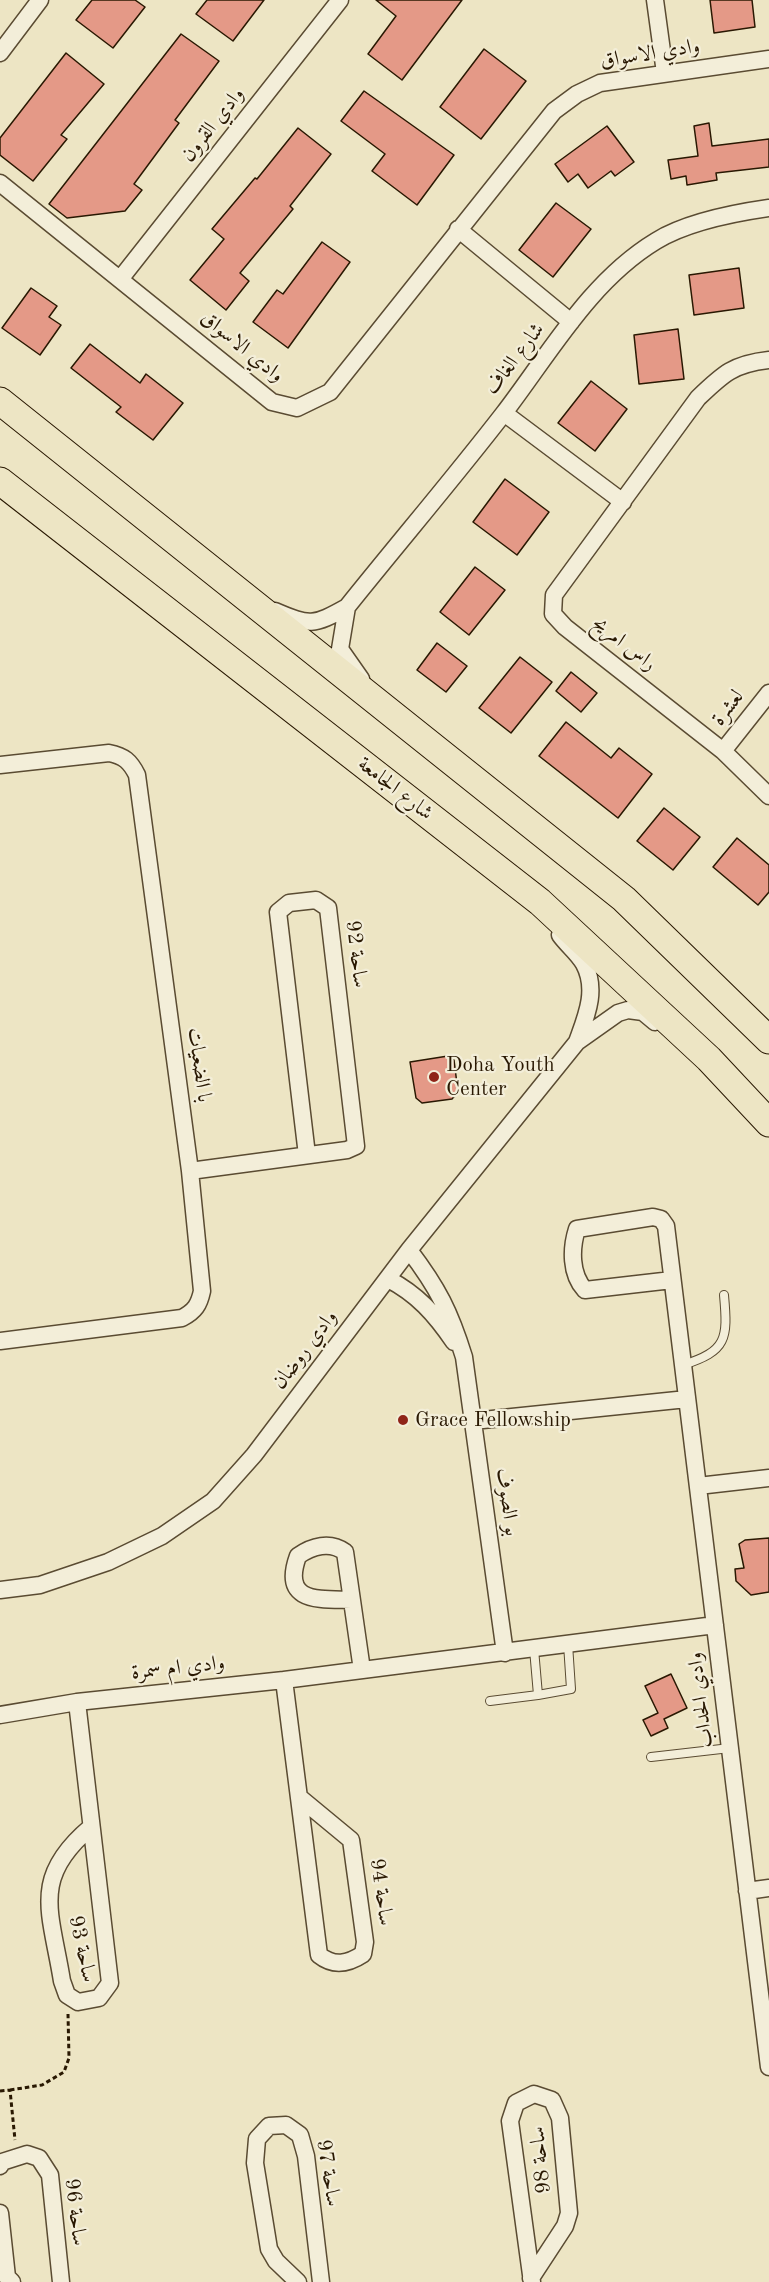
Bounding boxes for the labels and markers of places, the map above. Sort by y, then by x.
place label: Doha Youth Center [446,1052,555,1102]
marker: Doha Youth Center [427,1070,441,1084]
place label: Grace Fellowship [415,1407,571,1433]
marker: Grace Fellowship [396,1413,410,1427]

